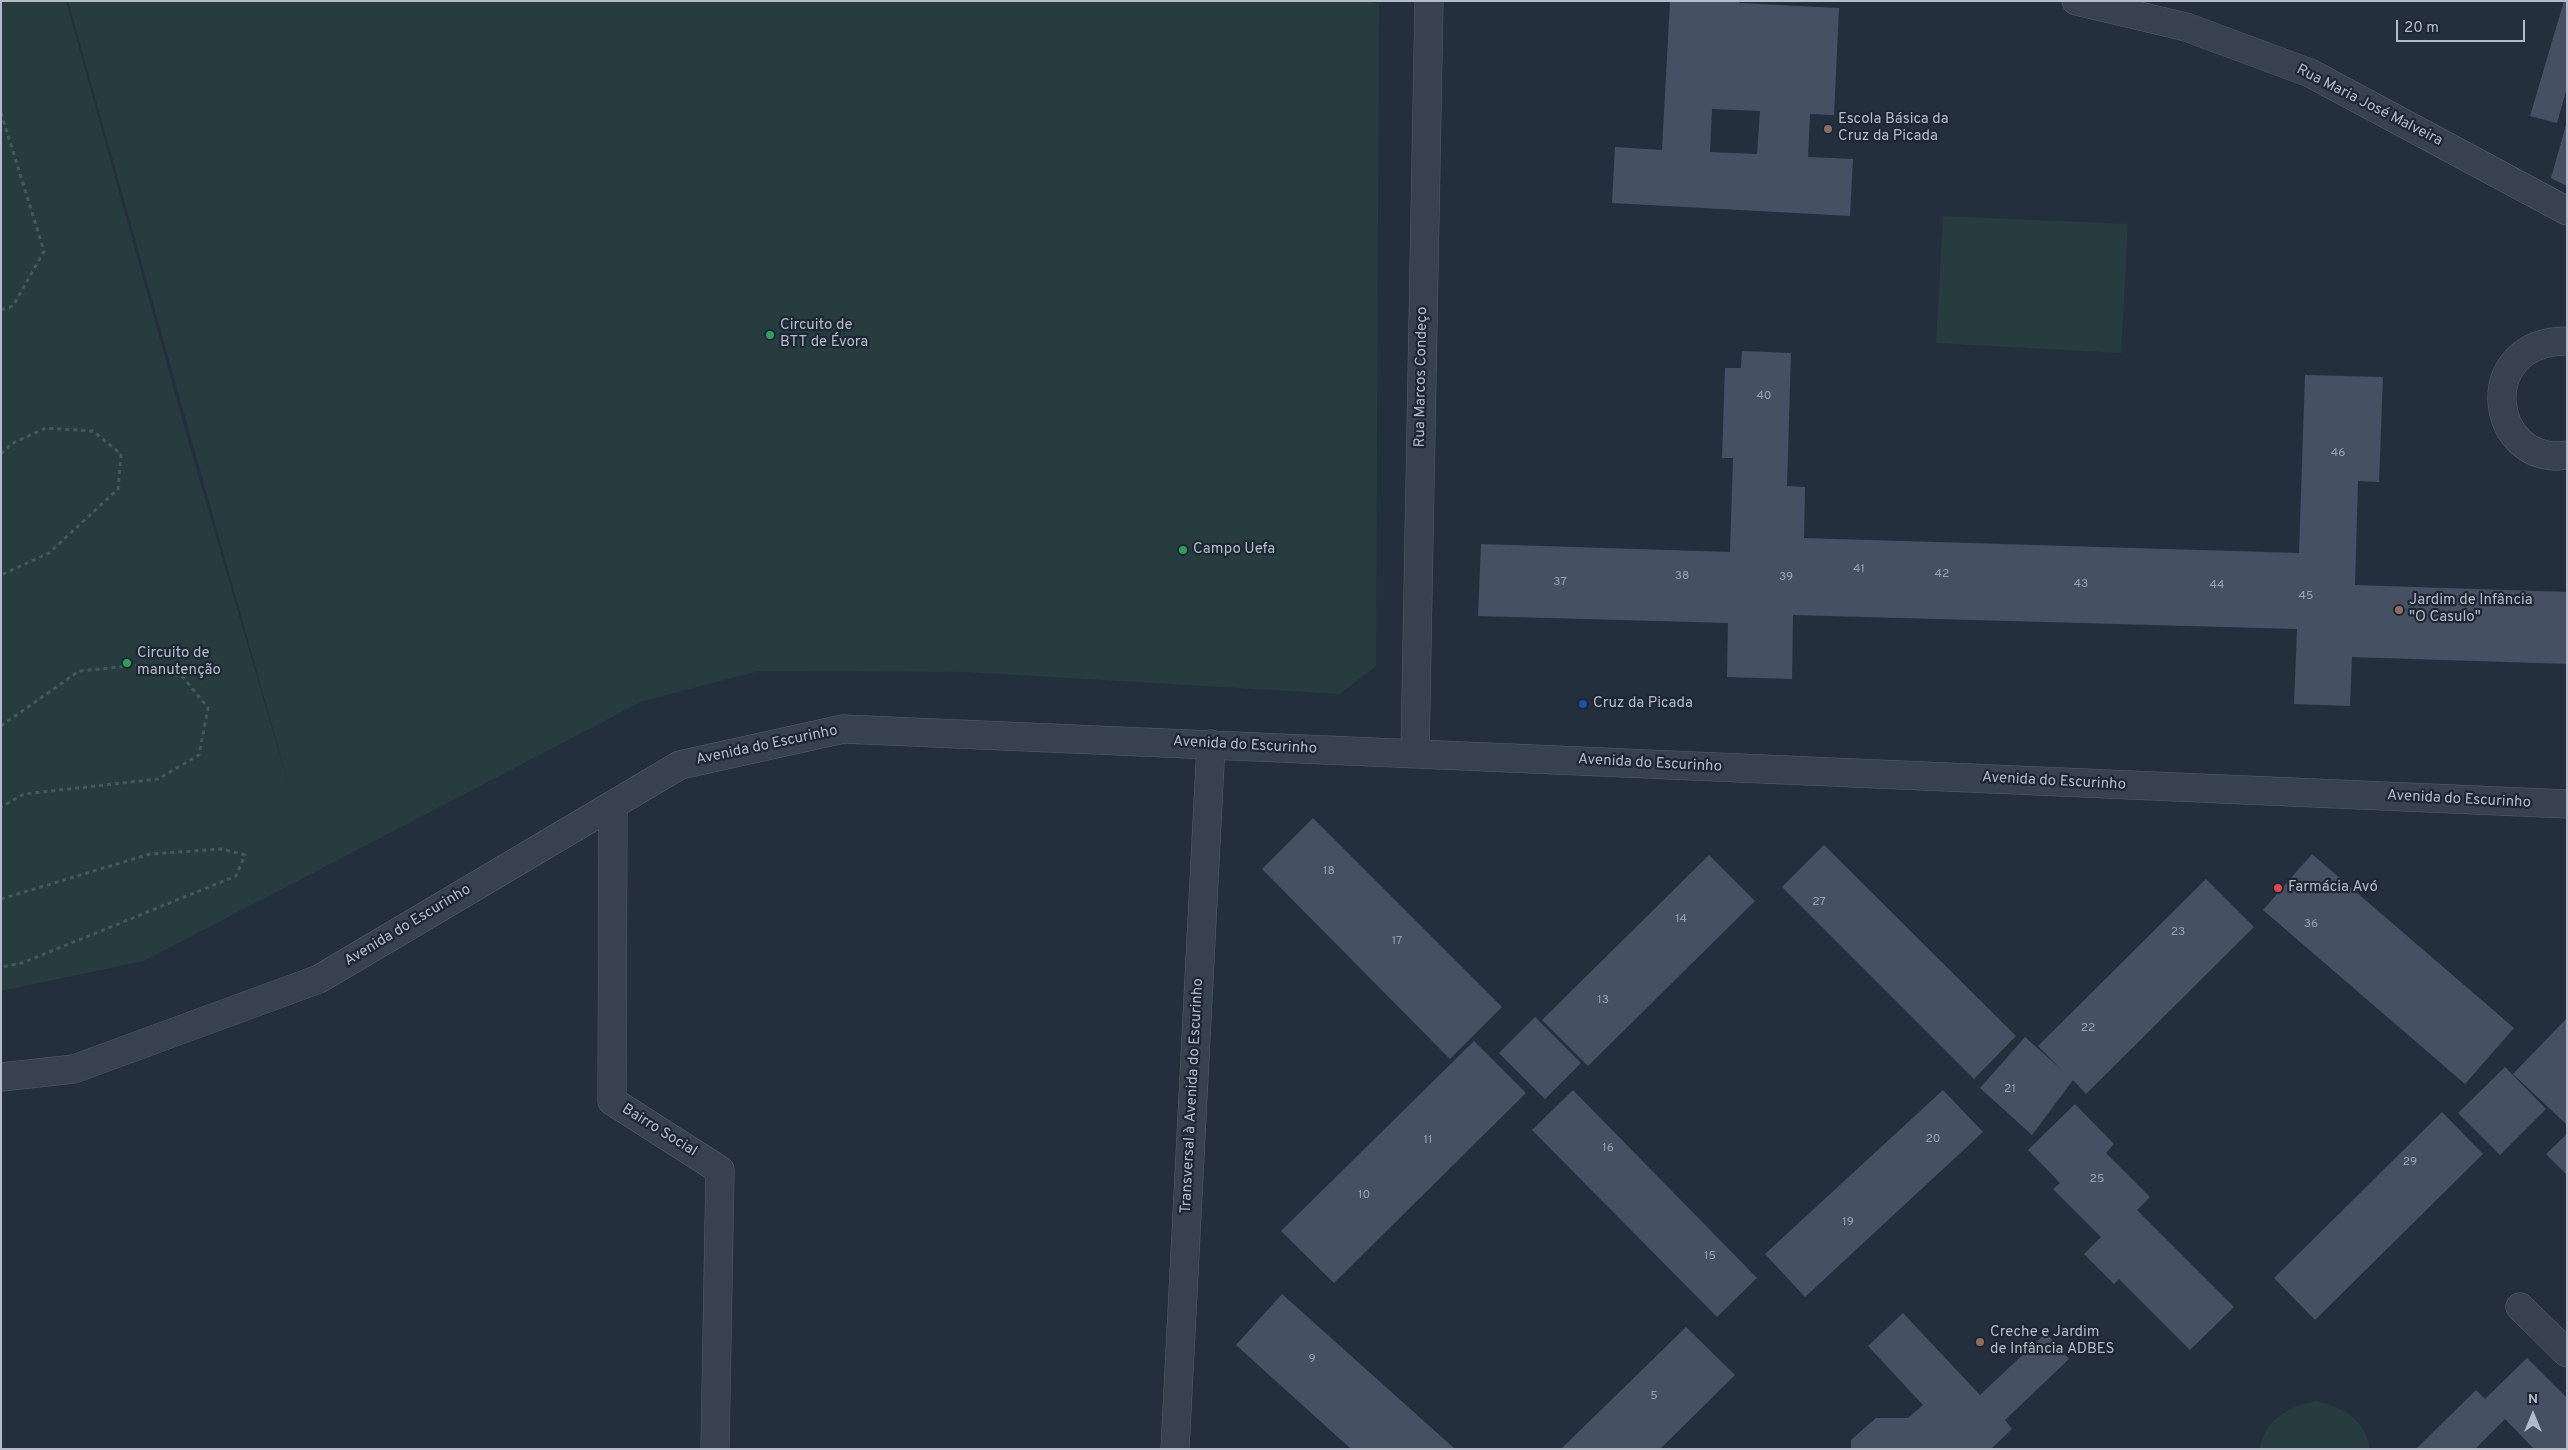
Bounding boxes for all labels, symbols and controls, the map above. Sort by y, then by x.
scale bar [2398,10,2527,42]
text: 20 m [2404,19,2439,38]
street label: Rua Maria José Malveira [2293,61,2445,151]
place label: Escola Básica da Cruz da Picada [1838,111,1949,146]
marker: Escola Básica da Cruz da Picada [1822,123,1834,135]
street label: Rua Marcos Condeço [1412,306,1432,448]
place label: Circuito de BTT de Évora [780,317,868,352]
marker: Circuito de BTT de Évora [764,329,776,341]
house number: 40 [1756,390,1772,404]
house number: 46 [2331,447,2345,461]
place label: Campo Uefa [1193,541,1275,559]
marker: Campo Uefa [1177,544,1189,556]
house number: 41 [1853,563,1865,577]
house number: 42 [1935,568,1949,582]
house number: 38 [1675,570,1689,584]
house number: 39 [1779,571,1793,585]
house number: 37 [1553,576,1567,590]
house number: 43 [2074,578,2088,592]
house number: 44 [2210,579,2224,593]
house number: 45 [2299,590,2313,604]
place label: Jardim de Infância "O Casulo" [2409,592,2533,627]
marker: Jardim de Infância "O Casulo" [2393,604,2405,616]
place label: Circuito de manutenção [137,645,221,680]
marker: Circuito de manutenção [121,657,133,669]
place label: Cruz da Picada [1593,695,1693,713]
marker: Cruz da Picada [1577,698,1589,710]
street label: Avenida do Escurinho [695,722,839,770]
street label: Avenida do Escurinho [1173,733,1317,759]
street label: Avenida do Escurinho [1578,751,1722,777]
street label: Avenida do Escurinho [1982,769,2126,795]
street label: Avenida do Escurinho [2387,787,2531,813]
house number: 18 [1323,865,1335,879]
place label: Farmácia Avó [2288,879,2378,897]
street label: Avenida do Escurinho [342,881,474,971]
marker: Farmácia Avó [2272,882,2284,894]
house number: 27 [1812,896,1826,910]
house number: 14 [1675,913,1687,927]
house number: 36 [2304,918,2318,932]
house number: 23 [2171,926,2185,940]
house number: 17 [1392,935,1402,949]
street label: Transversal à Avenida do Escurinho [1178,978,1208,1214]
house number: 13 [1597,994,1609,1008]
house number: 22 [2081,1022,2095,1036]
house number: 21 [2004,1083,2016,1097]
street label: Bairro Social [618,1101,700,1161]
house number: 20 [1925,1133,1941,1147]
house number: 11 [1424,1134,1432,1148]
house number: 16 [1602,1142,1614,1156]
house number: 29 [2403,1156,2417,1170]
house number: 25 [2090,1173,2104,1187]
house number: 10 [1358,1189,1370,1203]
house number: 19 [1842,1216,1854,1230]
house number: 15 [1704,1250,1716,1264]
place label: Creche e Jardim de Infância ADBES [1990,1324,2115,1359]
marker: Creche e Jardim de Infância ADBES [1974,1336,1986,1348]
house number: 9 [1308,1353,1316,1367]
house number: 5 [1650,1390,1658,1404]
north arrow [2508,1390,2558,1440]
text: N [2528,1391,2538,1408]

